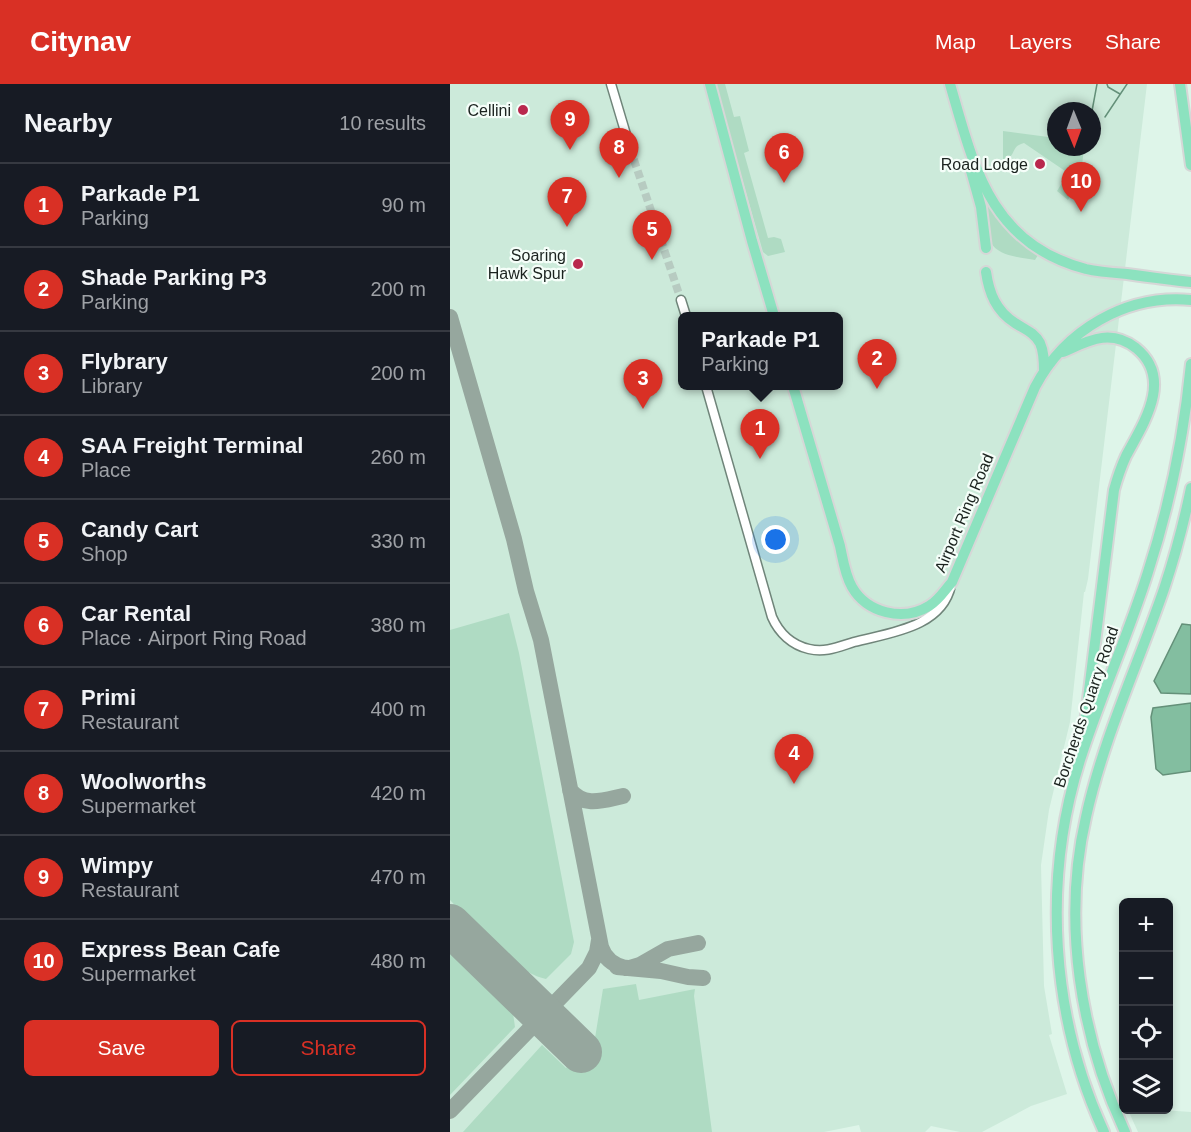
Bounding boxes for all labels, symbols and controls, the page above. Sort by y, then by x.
text: Citynav [30,26,131,57]
text: Map [935,30,976,53]
text: Layers [1009,30,1072,53]
text: Share [1105,30,1161,53]
pin: 9 [550,100,590,150]
place label: Cellini [467,102,511,119]
north arrow [1047,102,1101,156]
marker: Cellini [516,103,530,117]
text: Nearby [24,108,112,138]
text: 10 results [339,112,426,134]
pin: 8 [600,128,638,178]
pin: 6 [764,134,804,183]
place label: Road Lodge [941,156,1028,173]
marker: Road Lodge [1033,157,1047,171]
pin: 10 [1062,162,1100,212]
pin: 7 [548,178,586,227]
text: Parkade P1 [81,181,200,206]
text: 1 [38,194,49,216]
text: 90 m [382,194,426,216]
text: Parking [81,207,149,229]
pin: 5 [632,210,672,260]
place label: Soaring Hawk Spur [488,247,567,282]
marker: Soaring Hawk Spur [571,257,585,271]
text: Shade Parking P3 [81,265,267,290]
text: 2 [38,278,49,300]
text: 200 m [370,278,426,300]
text: Parking [81,291,149,313]
popup [678,312,843,390]
text: Parkade P1 [701,327,820,352]
pin: 2 [858,340,896,389]
text: Flybrary [81,349,168,374]
text: Parking [701,353,769,375]
pin: 3 [624,360,662,409]
text: 3 [38,362,49,384]
text: 200 m [370,362,426,384]
text: Library [81,375,142,397]
pin: 1 [740,410,780,459]
text: SAA Freight Terminal [81,433,303,458]
text: 4 [38,446,49,468]
text: 260 m [370,446,426,468]
street label: Airport Ring Road [931,451,997,575]
text: Place [81,459,131,481]
text: Candy Cart [81,517,198,542]
your location [761,525,790,554]
text: 5 [38,530,49,552]
text: 330 m [370,530,426,552]
text: Shop [81,543,128,565]
text: Car Rental [81,601,191,626]
text: 6 [38,614,49,636]
text: 380 m [370,614,426,636]
street label: Borcherds Quarry Road [1050,624,1122,790]
text: Place · Airport Ring Road [81,627,307,649]
text: Primi [81,685,136,710]
text: 7 [38,698,49,720]
text: 400 m [370,698,426,720]
text: Restaurant [81,711,179,733]
pin: 4 [774,734,814,784]
text: Woolworths [81,769,206,794]
text: 8 [38,782,49,804]
text: 420 m [370,782,426,804]
text: Supermarket [81,795,196,817]
text: Wimpy [81,853,153,878]
text: 9 [38,866,49,888]
text: 470 m [370,866,426,888]
text: Restaurant [81,879,179,901]
map controls [1119,898,1173,1114]
button: + [1119,898,1173,952]
text: Express Bean Cafe [81,937,280,962]
text: 10 [32,950,55,972]
text: 480 m [370,950,426,972]
button: − [1119,952,1173,1006]
text: Supermarket [81,963,196,985]
button: locate [1119,1006,1173,1060]
button: Save [24,1020,219,1076]
button: Share [231,1020,426,1076]
button: layers [1119,1060,1173,1114]

